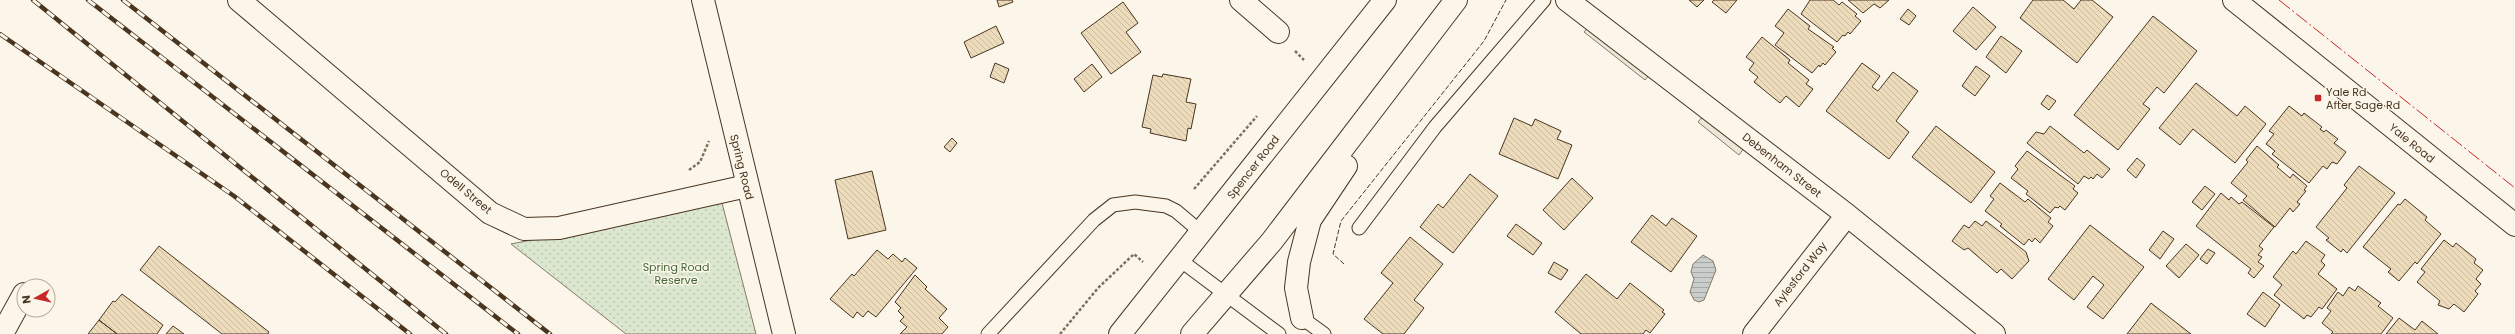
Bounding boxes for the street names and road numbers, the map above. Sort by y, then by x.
street label: Yale Road [2386,119,2438,167]
street label: Debenham Street [1739,129,1825,201]
street label: Spencer Road [1223,132,1283,202]
street label: Spring Road [726,133,758,201]
street label: Odell Street [437,164,495,218]
street label: Aylesford Way [1770,238,1831,310]

